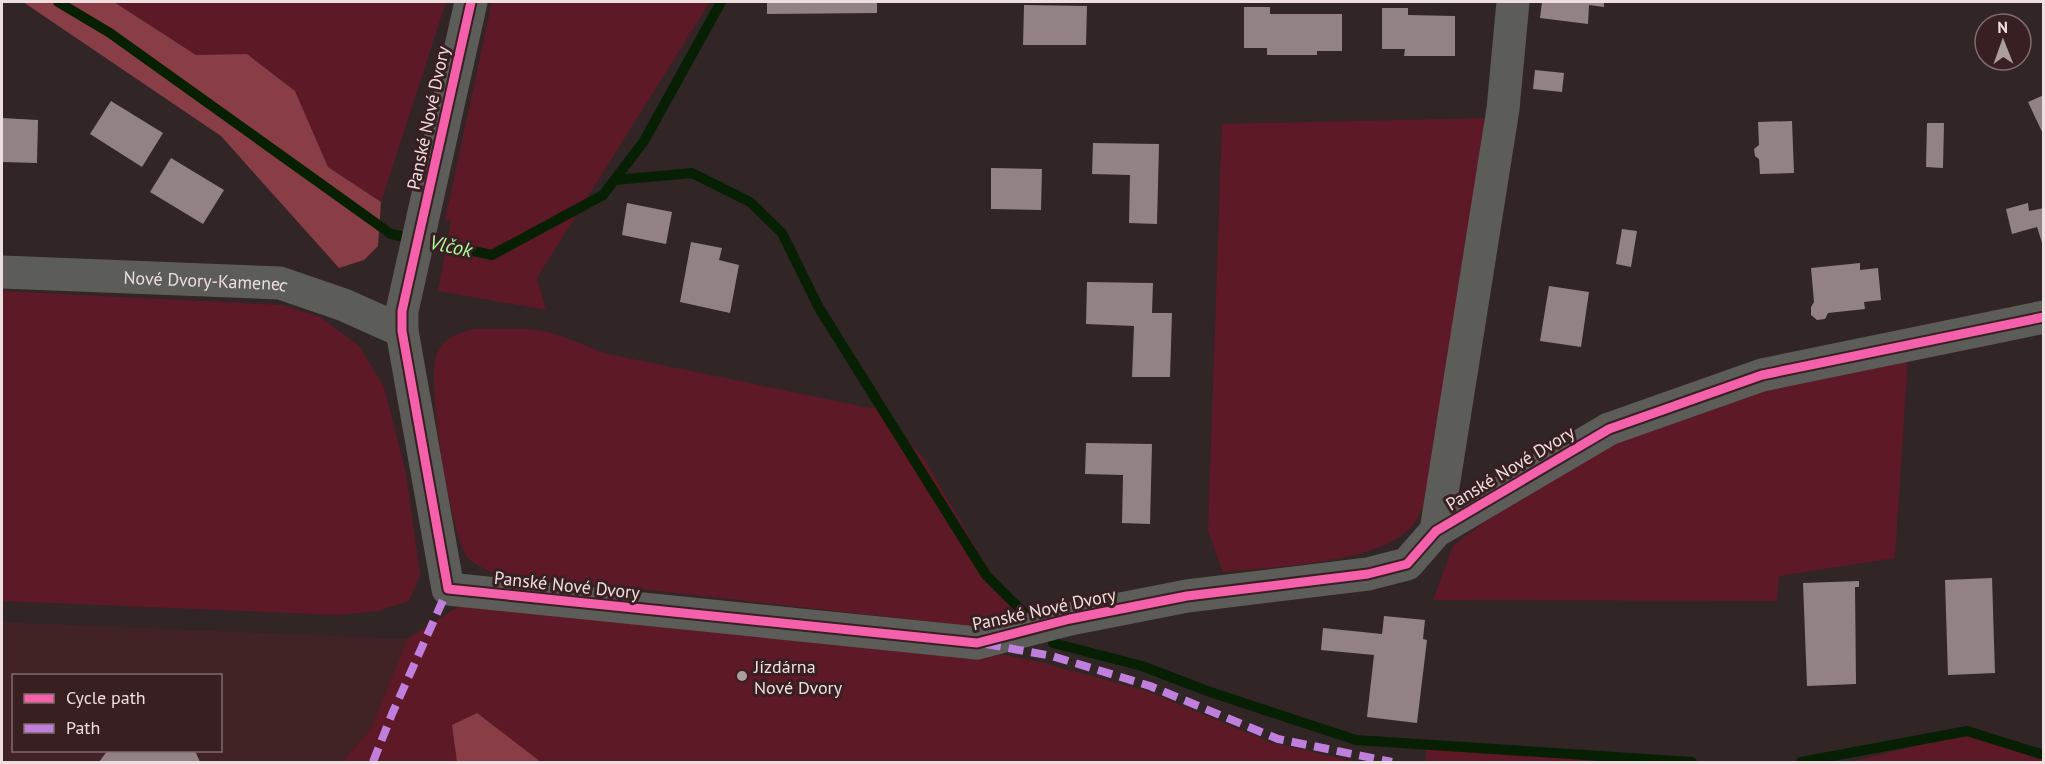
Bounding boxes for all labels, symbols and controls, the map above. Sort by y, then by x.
north arrow [1973,12,2033,72]
text: N [1997,17,2008,37]
street label: Panské Nové Dvory [402,43,455,192]
water label: Vlčok [427,229,476,263]
street label: Nové Dvory-Kamenec [123,265,291,297]
street label: Panské Nové Dvory [1441,420,1579,516]
street label: Panské Nové Dvory [493,566,642,604]
street label: Panské Nové Dvory [970,582,1119,635]
place label: Jízdárna Nové Dvory [753,655,843,699]
marker: Jízdárna Nové Dvory [735,669,749,683]
legend [12,674,222,752]
text: Cycle path [66,686,146,709]
text: Path [66,716,100,739]

